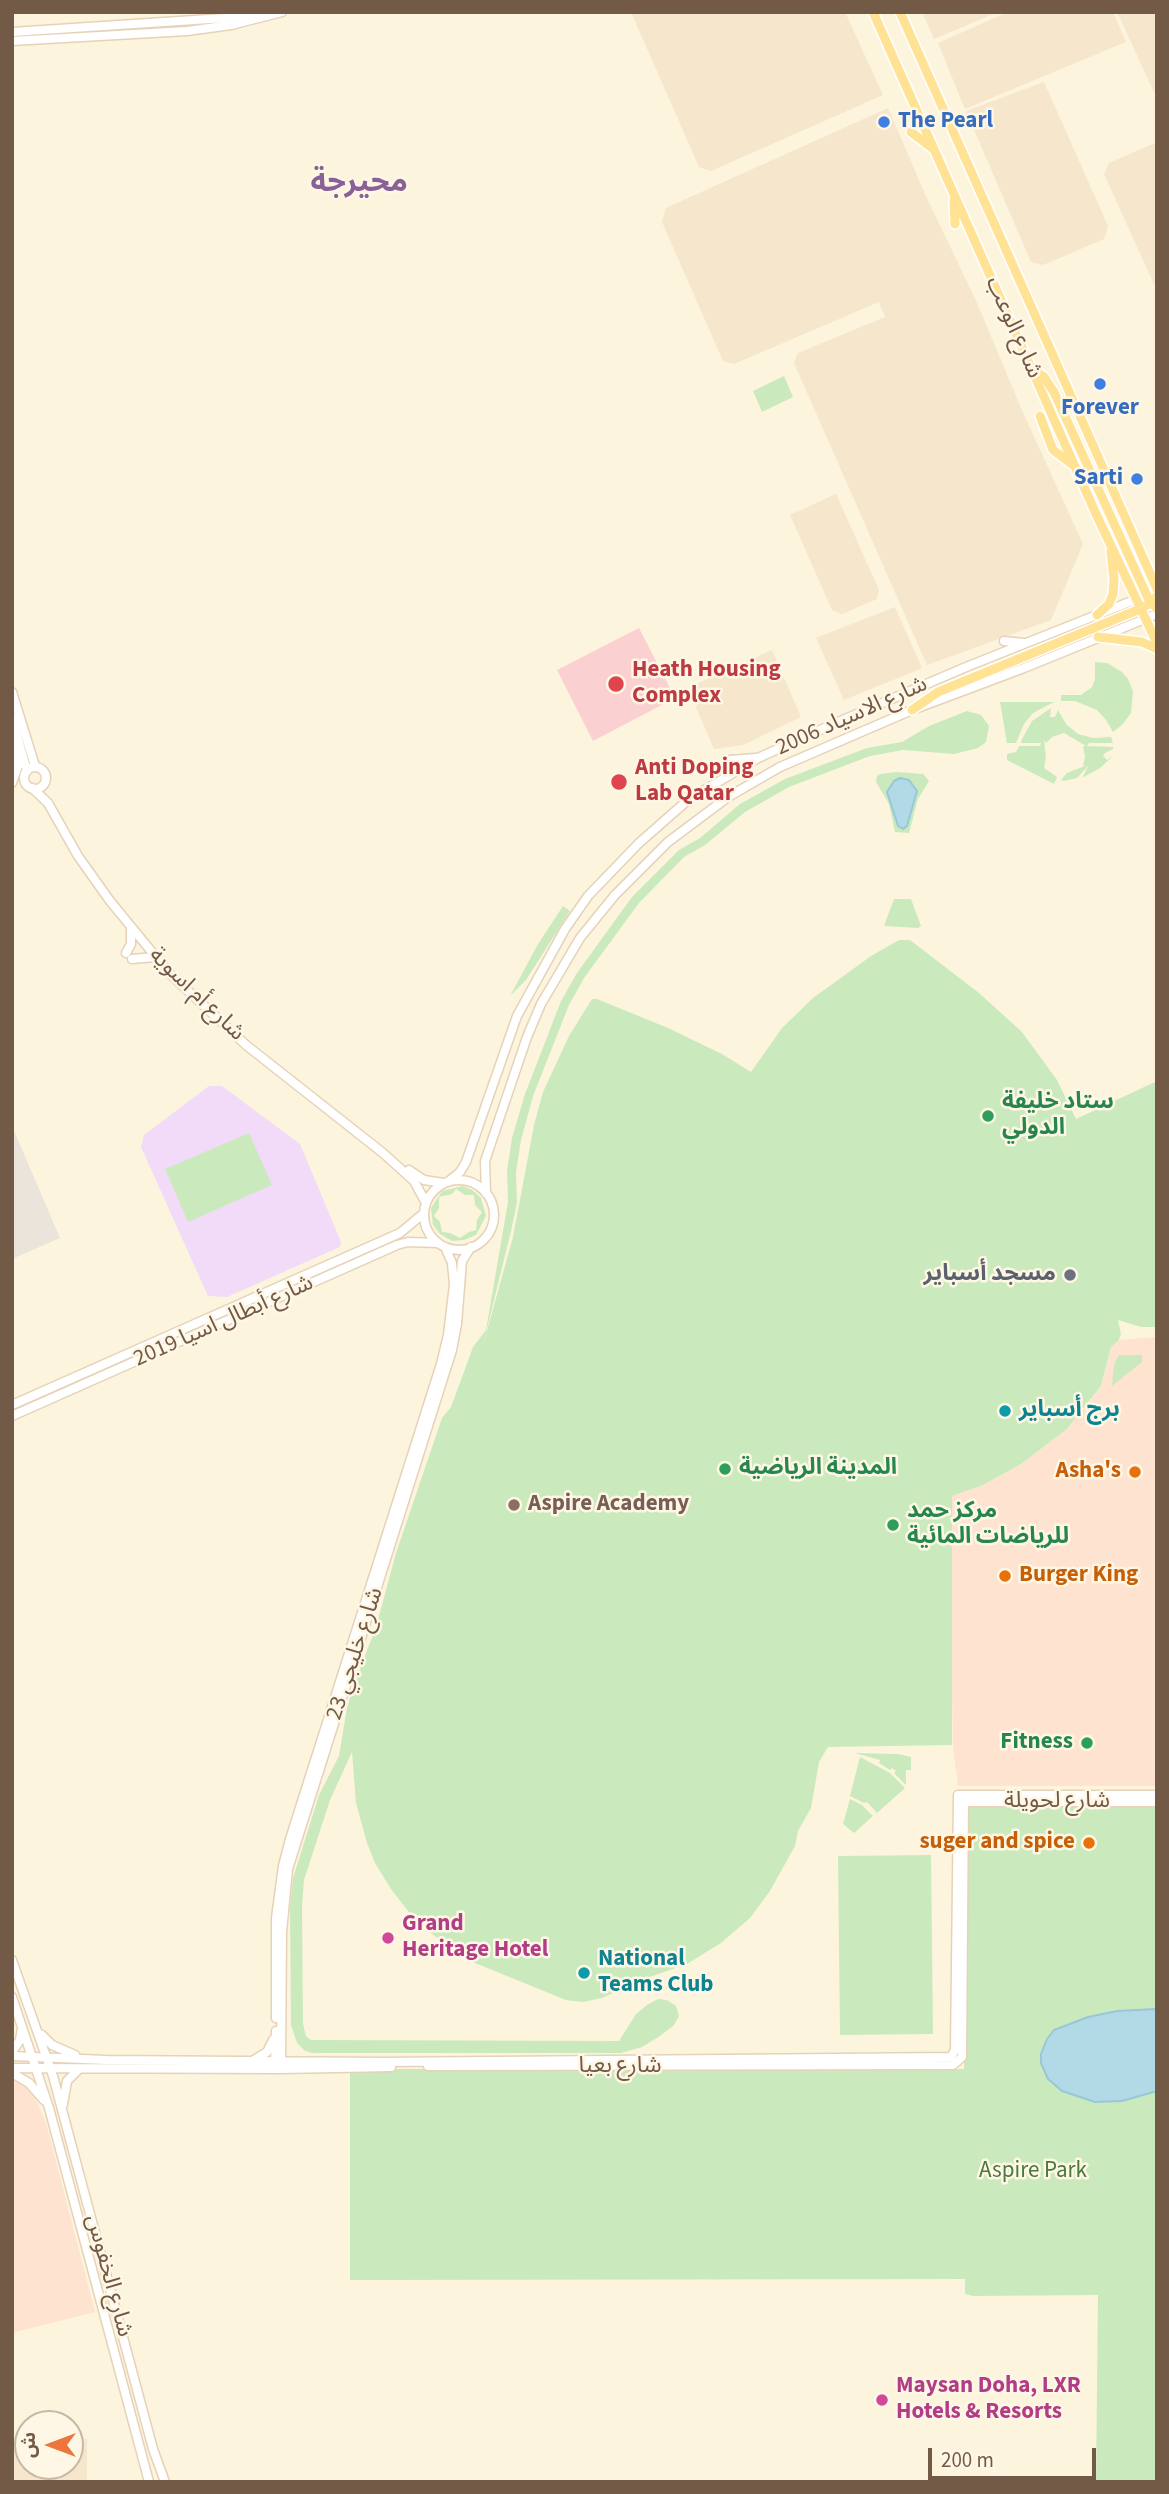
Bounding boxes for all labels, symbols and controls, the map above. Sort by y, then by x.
place label: The Pearl [898,108,993,136]
marker: The Pearl [876,114,892,130]
district label: محيرجة [310,166,408,202]
street label: شارع الوعب [978,273,1048,383]
marker: Forever [1092,376,1108,392]
place label: Forever [1061,395,1139,423]
place label: Sarti [1074,465,1123,493]
marker: Sarti [1129,471,1145,487]
place label: Heath Housing Complex [632,657,781,711]
street label: شارع الاسياد 2006 [772,671,932,763]
marker: Heath Housing Complex [606,674,626,694]
place label: Anti Doping Lab Qatar [635,755,753,809]
marker: Anti Doping Lab Qatar [609,772,629,792]
street label: شارع أم اسوية [142,942,250,1048]
place label: ستاد خليفة الدولي [1002,1089,1114,1143]
marker: ستاد خليفة الدولي [980,1108,996,1124]
place label: مسجد أسباير [924,1261,1056,1289]
marker: مسجد أسباير [1062,1267,1078,1283]
street label: شارع أبطال اسيا 2019 [130,1270,318,1374]
place label: برج أسباير [1019,1397,1120,1425]
marker: برج أسباير [997,1403,1013,1419]
place label: المدينة الرياضية [739,1455,897,1483]
place label: Asha's [1055,1458,1121,1486]
marker: المدينة الرياضية [717,1461,733,1477]
marker: Asha's [1127,1464,1143,1480]
place label: Aspire Academy [528,1491,689,1519]
marker: Aspire Academy [506,1497,522,1513]
place label: مركز حمد للرياضات المائية [907,1498,1069,1552]
marker: مركز حمد للرياضات المائية [885,1517,901,1533]
place label: Burger King [1019,1562,1138,1590]
marker: Burger King [997,1568,1013,1584]
street label: شارع خليجي 23 [322,1584,390,1724]
place label: Fitness [1000,1729,1073,1757]
marker: Fitness [1079,1735,1095,1751]
street label: شارع لحويلة [1004,1788,1110,1816]
place label: suger and spice [919,1829,1075,1857]
marker: suger and spice [1081,1835,1097,1851]
place label: Grand Heritage Hotel [402,1911,548,1965]
marker: Grand Heritage Hotel [380,1930,396,1946]
place label: National Teams Club [598,1946,714,2000]
marker: National Teams Club [576,1965,592,1981]
street label: شارع بعيا [579,2053,661,2081]
park label: Aspire Park [979,2158,1087,2186]
street label: شارع الخفوس [78,2212,138,2340]
place label: Maysan Doha, LXR Hotels & Resorts [896,2373,1081,2427]
marker: Maysan Doha, LXR Hotels & Resorts [874,2392,890,2408]
north arrow [14,2410,84,2480]
text: ش [16,2432,43,2458]
scale bar [931,2434,1099,2478]
text: 200 m [941,2445,994,2475]

